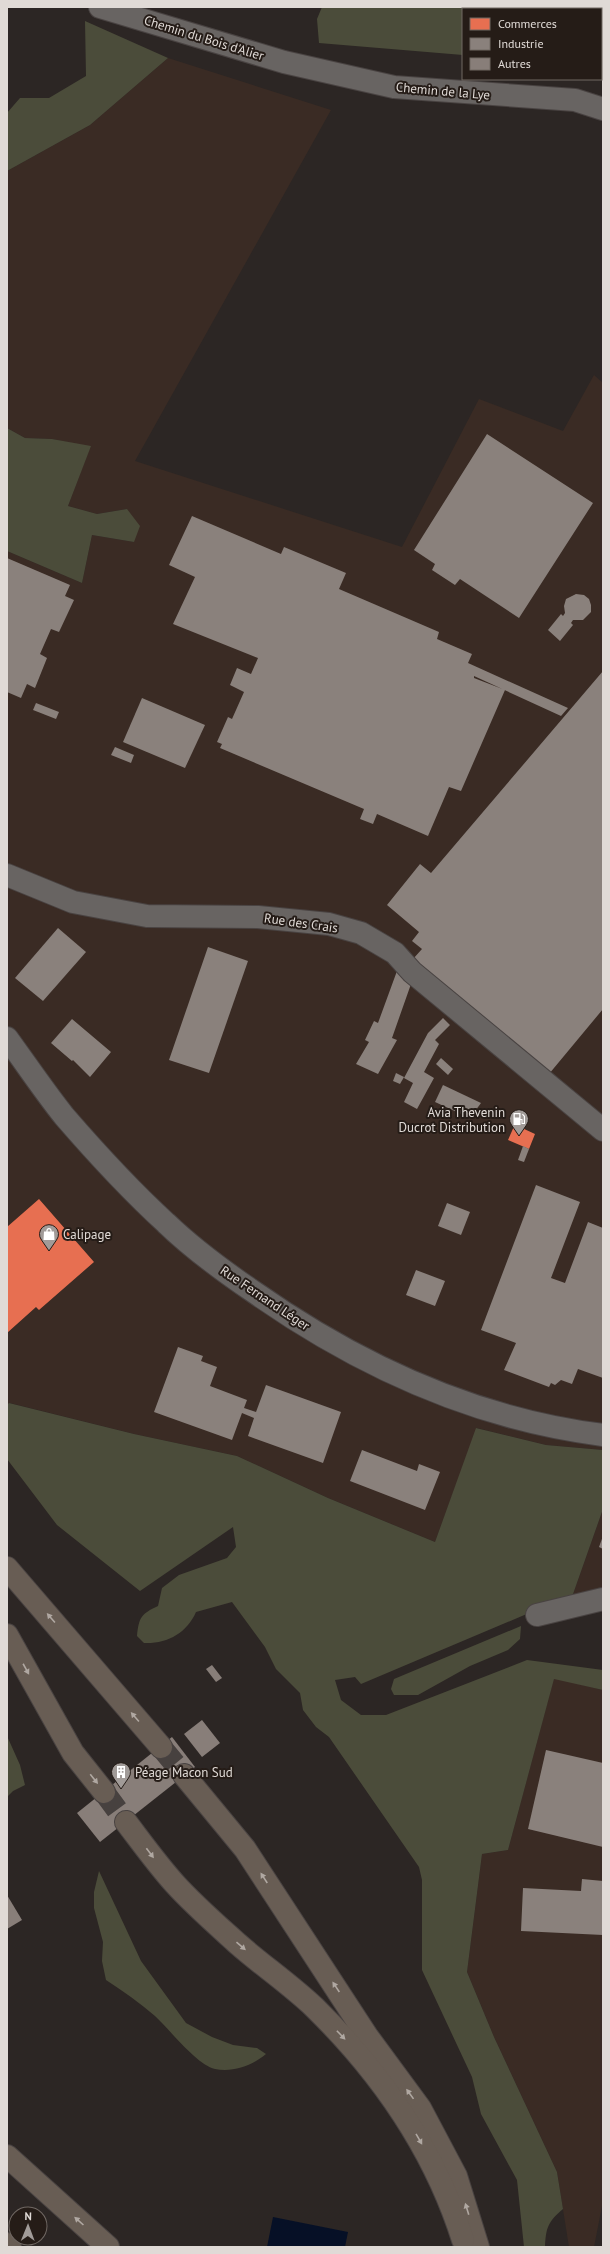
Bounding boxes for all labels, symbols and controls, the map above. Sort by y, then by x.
legend [462,8,602,80]
street label: Chemin du Bois d'Alier [142,12,267,64]
text: Commerces [498,16,557,31]
text: Industrie [498,36,544,51]
text: Autres [498,56,531,71]
street label: Chemin de la Lye [395,78,491,104]
street label: Rue des Crais [263,909,339,937]
place label: Avia Thevenin Ducrot Distribution [399,1104,505,1136]
fuel station icon: Avia Thevenin Ducrot Distribution [508,1108,530,1136]
shop icon: Calipage [38,1223,60,1251]
place label: Calipage [63,1226,111,1243]
street label: Rue Fernand Léger [217,1262,313,1334]
one-way arrow [46,1613,55,1624]
one-way arrow [23,1663,29,1675]
one-way arrow [131,1712,140,1722]
building icon: Péage Macon Sud [110,1761,132,1789]
place label: Péage Macon Sud [135,1764,233,1781]
one-way arrow [89,1774,98,1785]
one-way arrow [146,1847,154,1858]
one-way arrow [260,1873,268,1884]
one-way arrow [235,1941,246,1950]
one-way arrow [332,1981,340,1992]
one-way arrow [336,2031,345,2040]
one-way arrow [406,2088,414,2099]
one-way arrow [415,2133,422,2145]
one-way arrow [464,2203,470,2215]
north arrow [8,2206,48,2246]
text: N [24,2209,32,2223]
one-way arrow [74,2216,84,2225]

